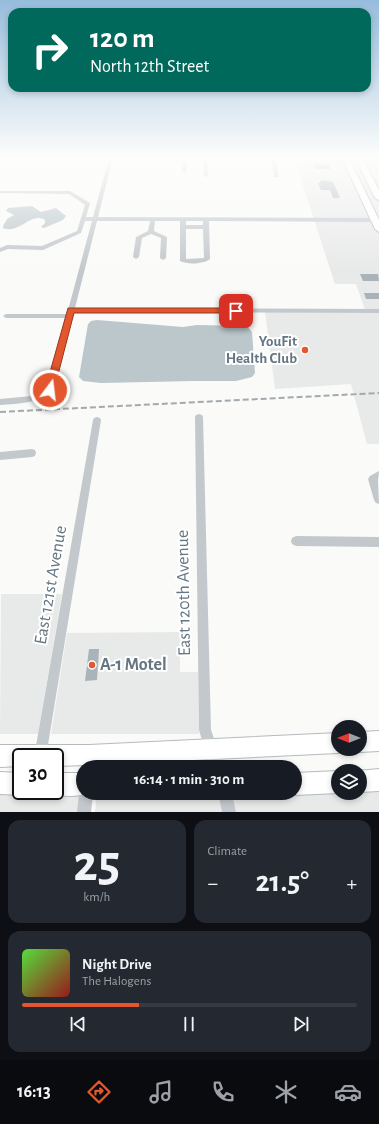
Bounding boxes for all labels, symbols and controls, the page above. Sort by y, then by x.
icon: right [24,24,76,76]
text: 120 m [90,25,155,53]
text: North 12th Street [90,58,209,76]
pin [219,294,253,328]
icon: arrive [225,300,247,322]
place label: YouFit Health Club [226,334,297,366]
marker: YouFit Health Club [300,345,310,355]
position arrow [29,369,71,411]
street label: East 121st Avenue [32,524,70,646]
street label: East 120th Avenue [174,530,194,656]
place label: A-1 Motel [100,656,167,674]
marker: A-1 Motel [87,660,97,670]
north arrow [331,720,367,756]
map controls [331,720,367,800]
speed limit sign: 30 [12,748,64,800]
button: layers [331,764,367,800]
text: 16:14 · 1 min · 310 m [134,772,244,787]
text: 25 [73,838,120,890]
text: Climate [208,845,247,858]
text: 21.5° [255,867,309,897]
text: − [208,872,218,894]
text: + [346,872,357,894]
text: km/h [83,891,110,904]
text: Night Drive [82,957,152,972]
text: The Halogens [82,975,151,988]
icon: previous [67,1013,89,1035]
icon: pause [178,1013,200,1035]
icon: next [290,1013,312,1035]
icon: directions [85,1078,113,1106]
icon: music [147,1078,175,1106]
icon: phone [209,1078,237,1106]
icon: climate [272,1078,300,1106]
icon: car [334,1078,362,1106]
text: 16:13 [17,1083,51,1101]

